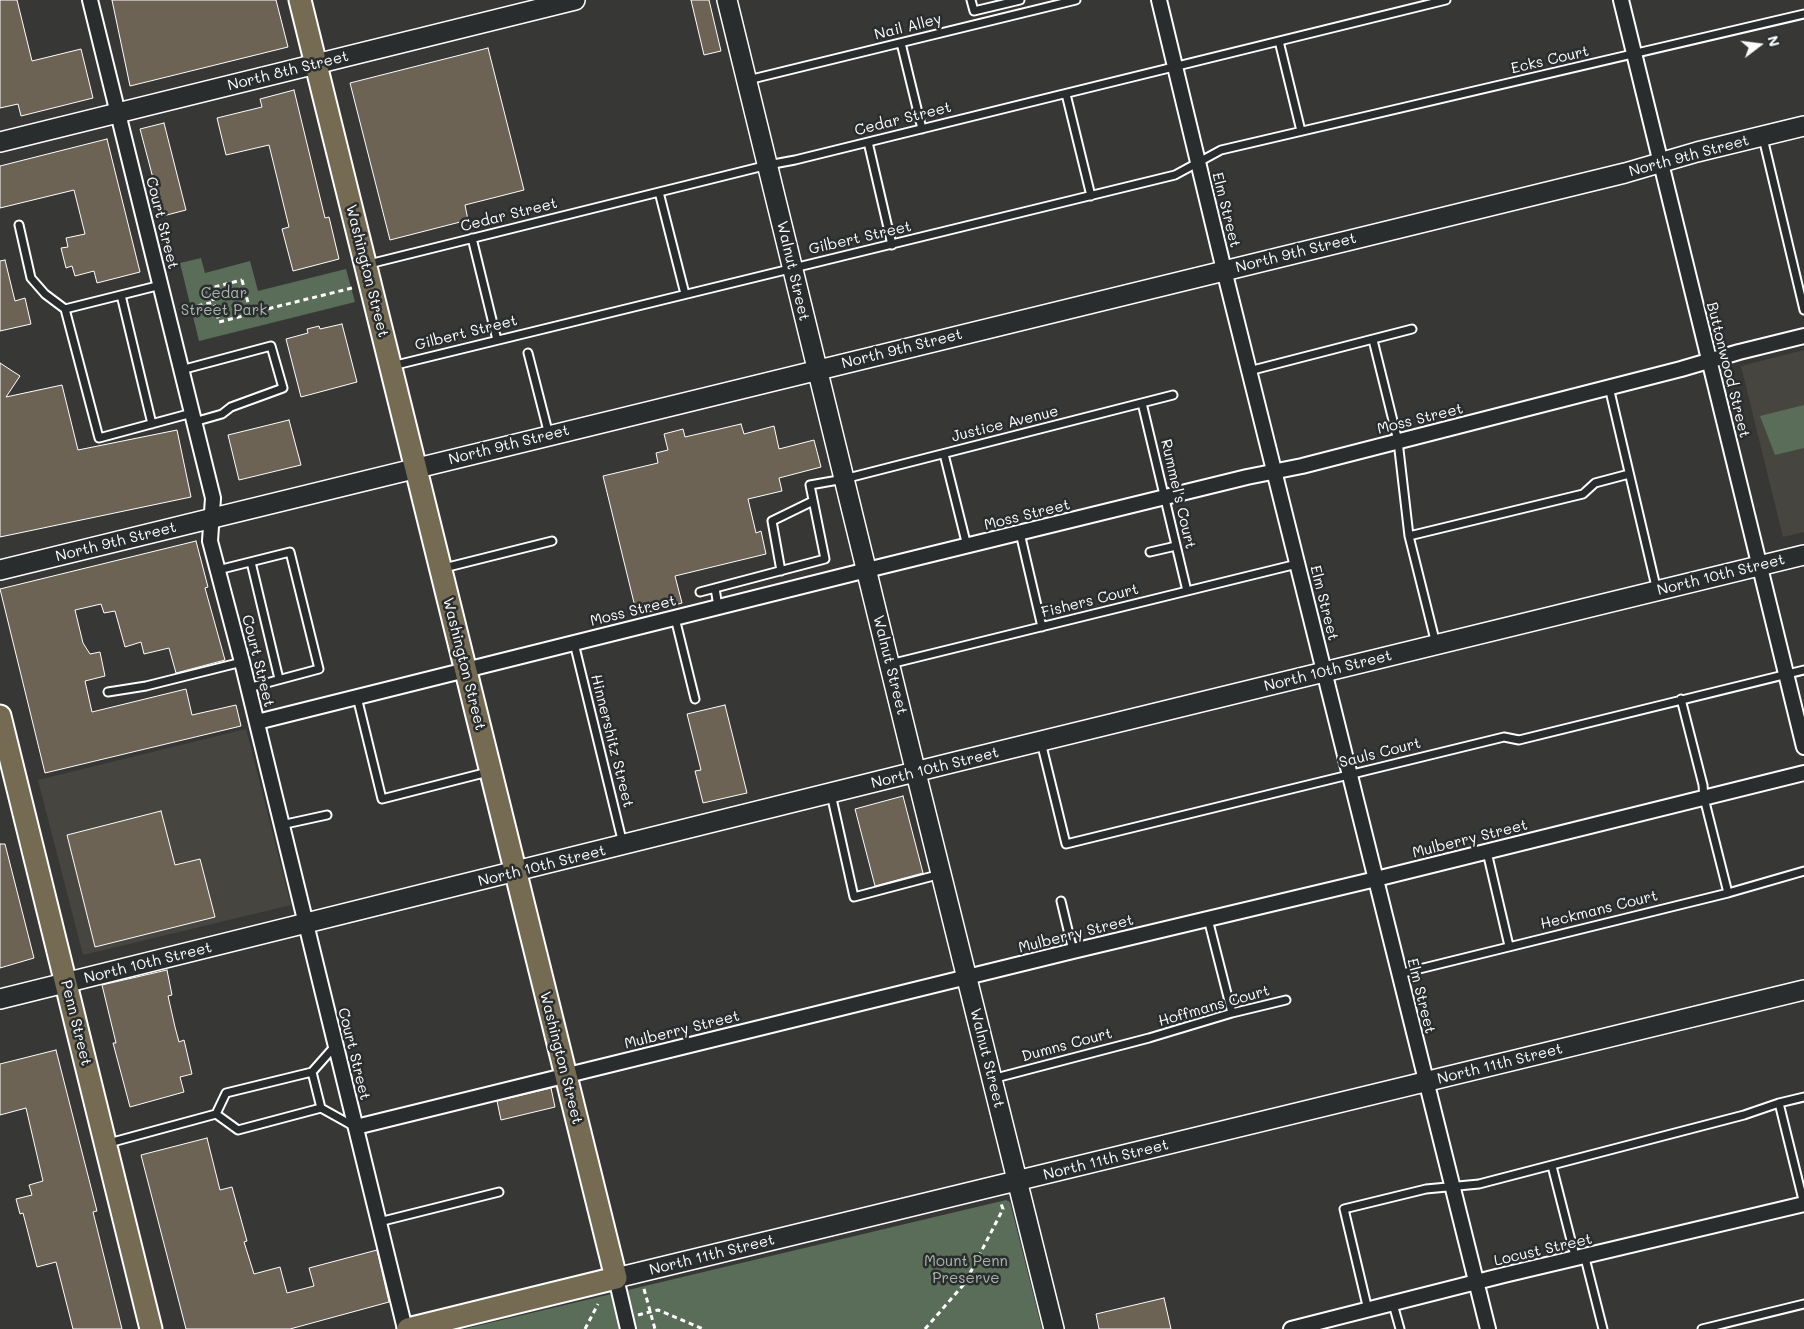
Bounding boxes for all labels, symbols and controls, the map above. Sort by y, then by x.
street label: Nail Alley [873,10,943,44]
north arrow [1734,20,1784,70]
text: N [1763,33,1785,49]
street label: Ecks Court [1509,42,1591,78]
street label: North 8th Street [226,47,350,95]
street label: Cedar Street [853,98,953,140]
street label: North 9th Street [1627,131,1751,181]
street label: Elm Street [1208,171,1244,249]
street label: Court Street [142,175,182,271]
street label: Cedar Street [459,194,559,236]
street label: Washington Street [342,203,392,339]
street label: Gilbert Street [807,217,913,259]
street label: Walnut Street [773,219,813,323]
street label: North 9th Street [1234,229,1358,277]
park label: Cedar Street Park [181,284,267,319]
street label: Buttonwood Street [1702,300,1754,440]
street label: Gilbert Street [413,312,519,354]
street label: North 9th Street [840,325,964,373]
street label: Moss Street [1375,400,1465,438]
street label: Justice Avenue [950,402,1060,446]
street label: North 9th Street [447,421,571,469]
street label: Rummel's Court [1157,437,1199,551]
street label: Moss Street [982,496,1072,534]
street label: North 9th Street [54,518,178,566]
street label: North 10th Street [1655,550,1787,600]
street label: Elm Street [1306,564,1342,642]
street label: Fishers Court [1040,580,1140,622]
street label: Moss Street [588,592,678,630]
street label: Washington Street [439,596,489,732]
street label: Court Street [238,613,278,709]
street label: Walnut Street [869,613,911,717]
street label: North 10th Street [1262,646,1394,696]
street label: Hinnershitz Street [587,673,637,809]
street label: Sauls Court [1337,734,1423,772]
street label: North 10th Street [869,743,1001,793]
street label: Mulberry Street [1410,816,1530,862]
street label: North 10th Street [476,841,608,891]
street label: Heckmans Court [1538,887,1660,933]
street label: Mulberry Street [1016,911,1136,957]
street label: North 10th Street [82,938,214,988]
street label: Elm Street [1403,957,1439,1035]
street label: Penn Street [57,978,95,1068]
street label: Hoffmans Court [1156,982,1272,1030]
street label: Washington Street [536,990,586,1126]
street label: Court Street [334,1006,374,1102]
street label: Walnut Street [966,1006,1008,1110]
street label: Mulberry Street [622,1007,742,1053]
street label: Dumns Court [1020,1024,1114,1066]
street label: North 11th Street [1436,1040,1564,1088]
street label: North 11th Street [1042,1136,1170,1184]
street label: Locust Street [1492,1230,1594,1270]
street label: North 11th Street [648,1231,776,1279]
park label: Mount Penn Preserve [924,1252,1008,1287]

